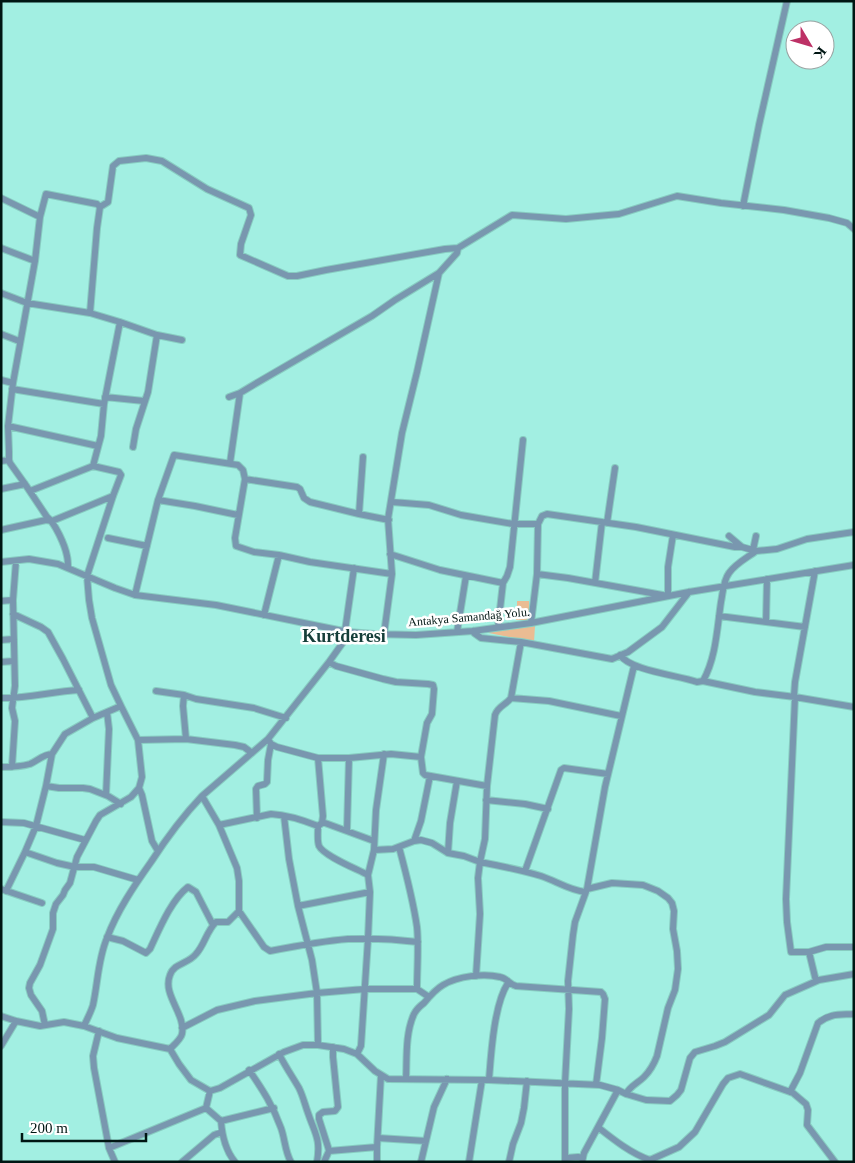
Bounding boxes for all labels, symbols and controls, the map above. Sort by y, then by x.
north arrow [785,20,835,70]
text: K [811,44,829,62]
street label: Antakya Samandağ Yolu. [408,605,530,629]
district label: Kurtderesi [302,626,386,646]
scale bar [22,1110,146,1142]
text: 200 m [30,1120,68,1136]

